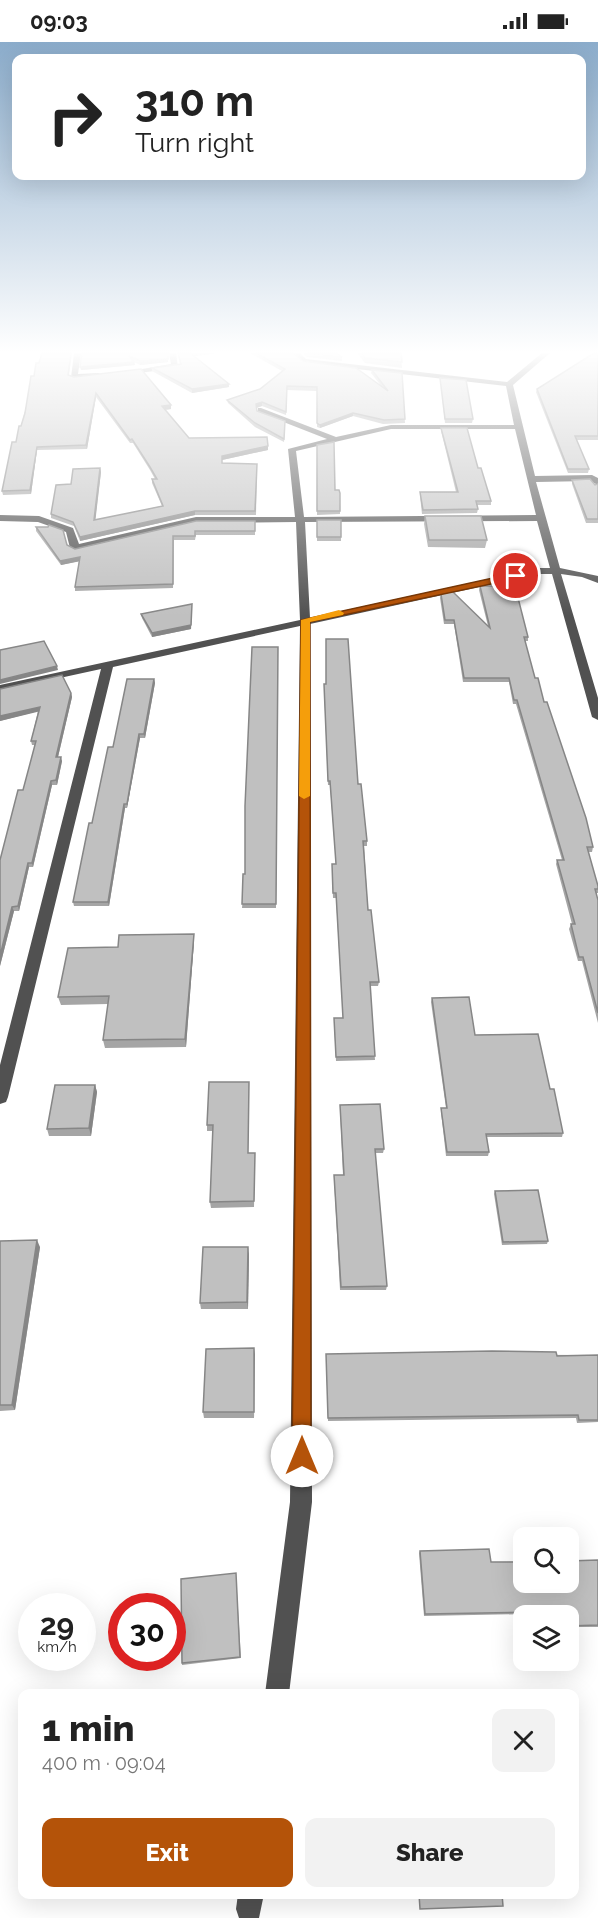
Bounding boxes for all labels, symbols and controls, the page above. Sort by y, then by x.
text: 09:03 [30,8,88,34]
text: 310 m [135,77,254,126]
icon: right [36,78,114,156]
text: Turn right [135,127,254,158]
pin [490,550,541,601]
icon: arrive [499,559,532,592]
position arrow [270,1424,334,1488]
map controls [513,1527,579,1671]
button: search [513,1527,579,1593]
speed limit sign: 30 [108,1593,186,1671]
button: layers [513,1605,579,1671]
text: 29 [40,1607,74,1642]
text: km/h [37,1638,77,1656]
text: 1 min [42,1707,134,1749]
button: close [492,1709,555,1772]
text: 400 m · 09:04 [42,1751,166,1775]
button: Exit [42,1818,293,1887]
button: Share [305,1818,555,1887]

